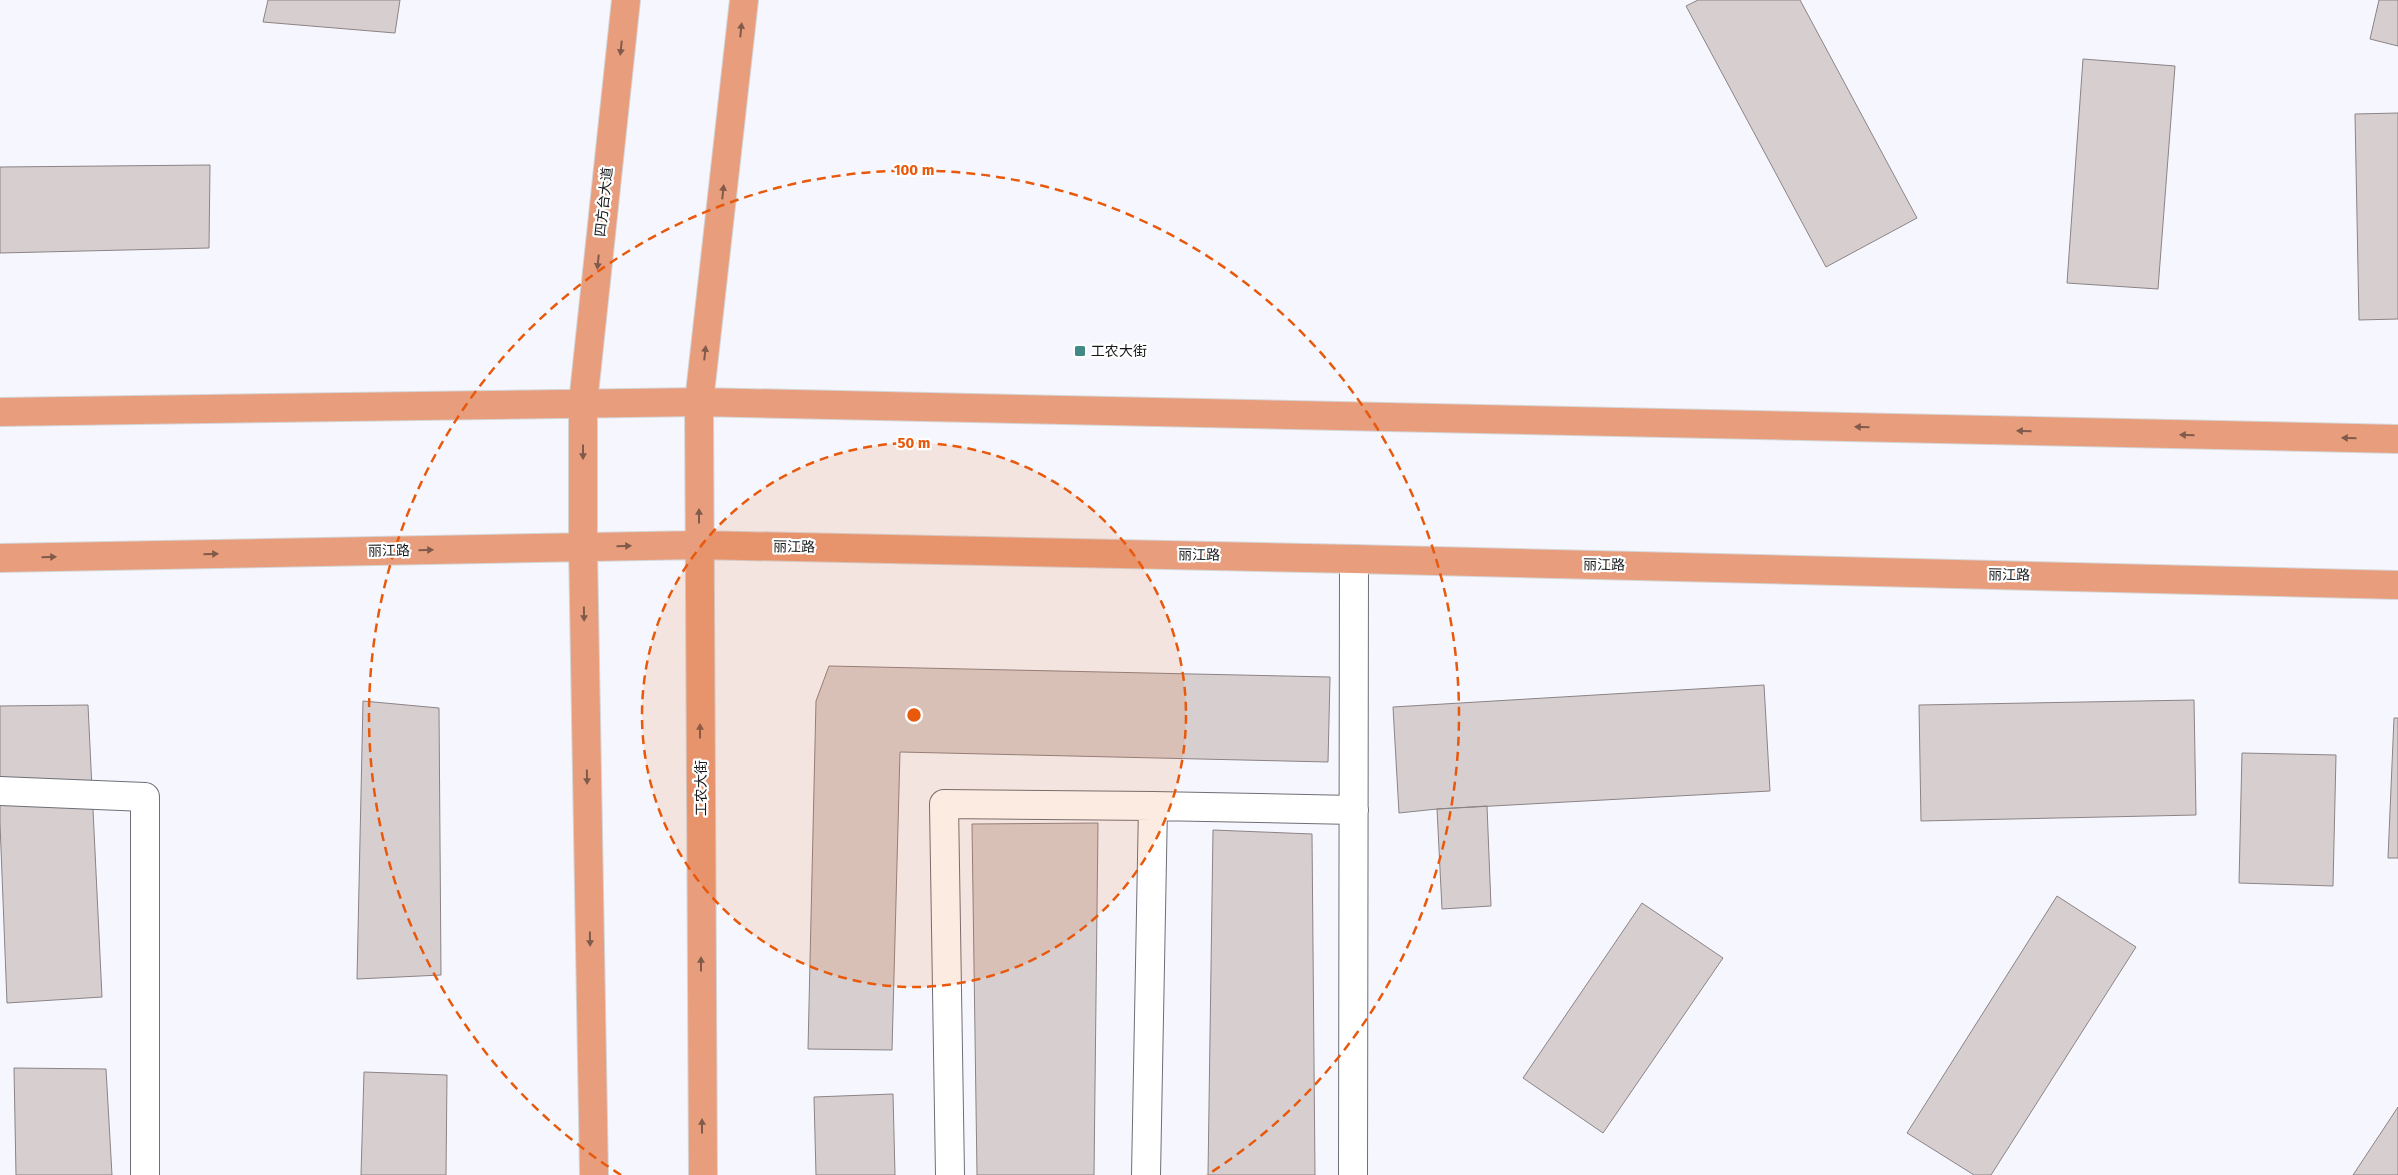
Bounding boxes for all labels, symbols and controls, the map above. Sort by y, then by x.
one-way arrow [737,22,745,38]
one-way arrow [617,41,625,57]
text: 100 m [894,161,934,179]
street label: 四方台大道 [592,166,616,238]
one-way arrow [719,183,727,199]
one-way arrow [594,255,602,271]
place label: 工农大街 [1091,343,1147,360]
marker: 工农大街 [1073,344,1087,358]
one-way arrow [701,345,709,361]
one-way arrow [1854,423,1870,431]
one-way arrow [2016,427,2032,435]
one-way arrow [2179,430,2195,438]
text: 50 m [897,434,931,452]
one-way arrow [2341,434,2357,442]
one-way arrow [579,444,587,460]
one-way arrow [695,508,703,524]
street label: 丽江路 [773,538,815,556]
street label: 丽江路 [368,542,410,560]
one-way arrow [616,542,632,550]
one-way arrow [418,546,434,554]
street label: 丽江路 [1178,546,1220,564]
one-way arrow [203,550,219,558]
one-way arrow [41,553,57,561]
street label: 丽江路 [1583,556,1625,574]
street label: 丽江路 [1988,566,2030,584]
one-way arrow [580,607,588,623]
centre of rings [905,706,923,724]
one-way arrow [696,723,704,739]
street label: 工农大街 [693,760,710,816]
one-way arrow [583,769,591,785]
one-way arrow [586,931,594,947]
one-way arrow [697,956,705,972]
one-way arrow [698,1118,706,1134]

